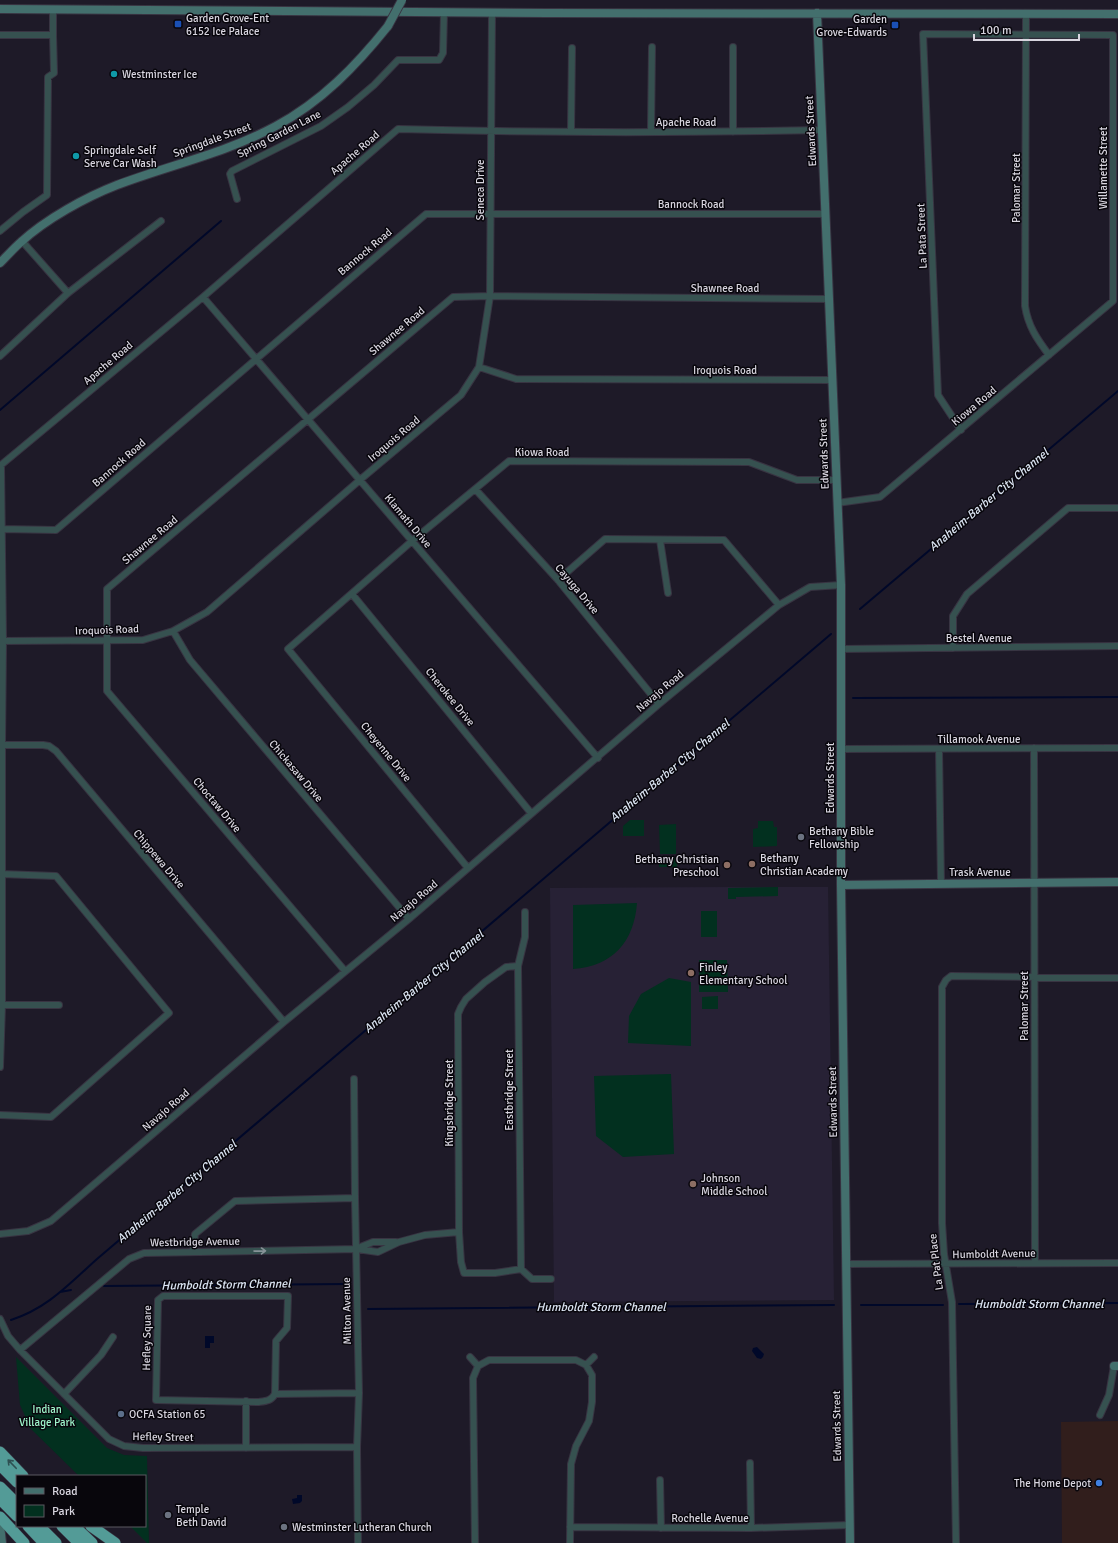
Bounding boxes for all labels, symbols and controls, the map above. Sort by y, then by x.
place label: Garden Grove-Ent 6152 Ice Palace [186,12,269,38]
place label: Garden Grove-Edwards [816,13,887,39]
scale bar [974,16,1079,42]
marker: Garden Grove-Ent 6152 Ice Palace [173,19,183,29]
marker: Garden Grove-Edwards [890,20,900,30]
text: 100 m [980,23,1012,38]
place label: Westminster Ice [122,68,197,81]
marker: Westminster Ice [109,69,119,79]
street label: Edwards Street [803,95,819,167]
street label: Spring Garden Lane [235,107,323,161]
street label: Apache Road [656,116,717,129]
street label: Springdale Street [171,120,253,160]
street label: Willamette Street [1097,126,1110,209]
street label: Apache Road [328,128,382,178]
place label: Springdale Self Serve Car Wash [84,144,157,170]
marker: Springdale Self Serve Car Wash [71,151,81,161]
street label: Palomar Street [1010,153,1023,223]
street label: Seneca Drive [474,160,487,220]
street label: Bannock Road [658,198,724,211]
street label: La Pata Street [914,203,930,269]
street label: Bannock Road [335,226,395,278]
street label: Shawnee Road [691,282,759,295]
street label: Shawnee Road [367,304,428,358]
street label: Apache Road [81,338,136,388]
street label: Iroquois Road [693,364,757,377]
street label: Kiowa Road [949,383,999,429]
street label: Iroquois Road [365,413,423,465]
street label: Edwards Street [816,418,832,490]
street label: Bannock Road [90,436,149,490]
water label: Anaheim-Barber City Channel [926,444,1053,555]
street label: Kiowa Road [515,446,569,459]
street label: Klamath Drive [382,491,434,551]
street label: Shawnee Road [120,513,181,567]
street label: Cayuga Drive [552,561,602,617]
street label: Iroquois Road [75,622,139,638]
street label: Bestel Avenue [946,632,1012,645]
street label: Cherokee Drive [423,665,477,729]
street label: Navajo Road [634,667,687,715]
water label: Anaheim-Barber City Channel [607,715,734,826]
street label: Cheyenne Drive [358,720,414,784]
street label: Tillamook Avenue [938,733,1020,746]
street label: Chickasaw Drive [266,737,326,805]
street label: Edwards Street [824,742,837,814]
street label: Choctaw Drive [190,775,244,835]
place label: Bethany Bible Fellowship [809,825,874,851]
street label: Chippewa Drive [131,827,187,891]
marker: Bethany Bible Fellowship [796,832,806,842]
place label: Bethany Christian Academy [760,852,849,878]
place label: Bethany Christian Preschool [635,853,719,879]
marker: Bethany Christian Academy [747,859,757,869]
marker: Bethany Christian Preschool [722,860,732,870]
street label: Trask Avenue [949,866,1011,879]
street label: Navajo Road [388,877,441,925]
water label: Anaheim-Barber City Channel [361,926,488,1037]
place label: Finley Elementary School [699,961,787,987]
marker: Finley Elementary School [686,968,696,978]
street label: Palomar Street [1018,971,1031,1041]
street label: Eastbridge Street [503,1049,516,1131]
street label: Kingsbridge Street [443,1059,456,1147]
street label: Edwards Street [826,1066,840,1138]
street label: Navajo Road [140,1086,192,1134]
water label: Anaheim-Barber City Channel [114,1136,241,1247]
place label: Johnson Middle School [701,1172,768,1198]
marker: Johnson Middle School [688,1179,698,1189]
street label: La Pat Place [926,1233,946,1291]
street label: Westbridge Avenue [150,1235,240,1249]
one-way arrow [253,1247,266,1255]
street label: Humboldt Avenue [952,1247,1036,1261]
water label: Humboldt Storm Channel [161,1276,292,1294]
street label: Milton Avenue [340,1277,354,1345]
water label: Humboldt Storm Channel [974,1297,1105,1312]
water label: Humboldt Storm Channel [536,1300,667,1315]
street label: Hefley Square [140,1305,154,1371]
street label: Edwards Street [830,1390,844,1462]
park label: Indian Village Park [19,1403,76,1429]
place label: OCFA Station 65 [129,1408,205,1421]
marker: OCFA Station 65 [116,1409,126,1419]
street label: Hefley Street [132,1430,194,1444]
one-way arrow [7,1459,17,1469]
legend [16,1475,146,1527]
place label: The Home Depot [1014,1477,1091,1490]
marker: The Home Depot [1094,1478,1104,1488]
text: Road [52,1484,78,1499]
place label: Temple Beth David [176,1503,227,1529]
text: Park [52,1504,75,1519]
marker: Temple Beth David [163,1510,173,1520]
street label: Rochelle Avenue [671,1512,749,1525]
place label: Westminster Lutheran Church [292,1521,432,1534]
marker: Westminster Lutheran Church [279,1522,289,1532]

